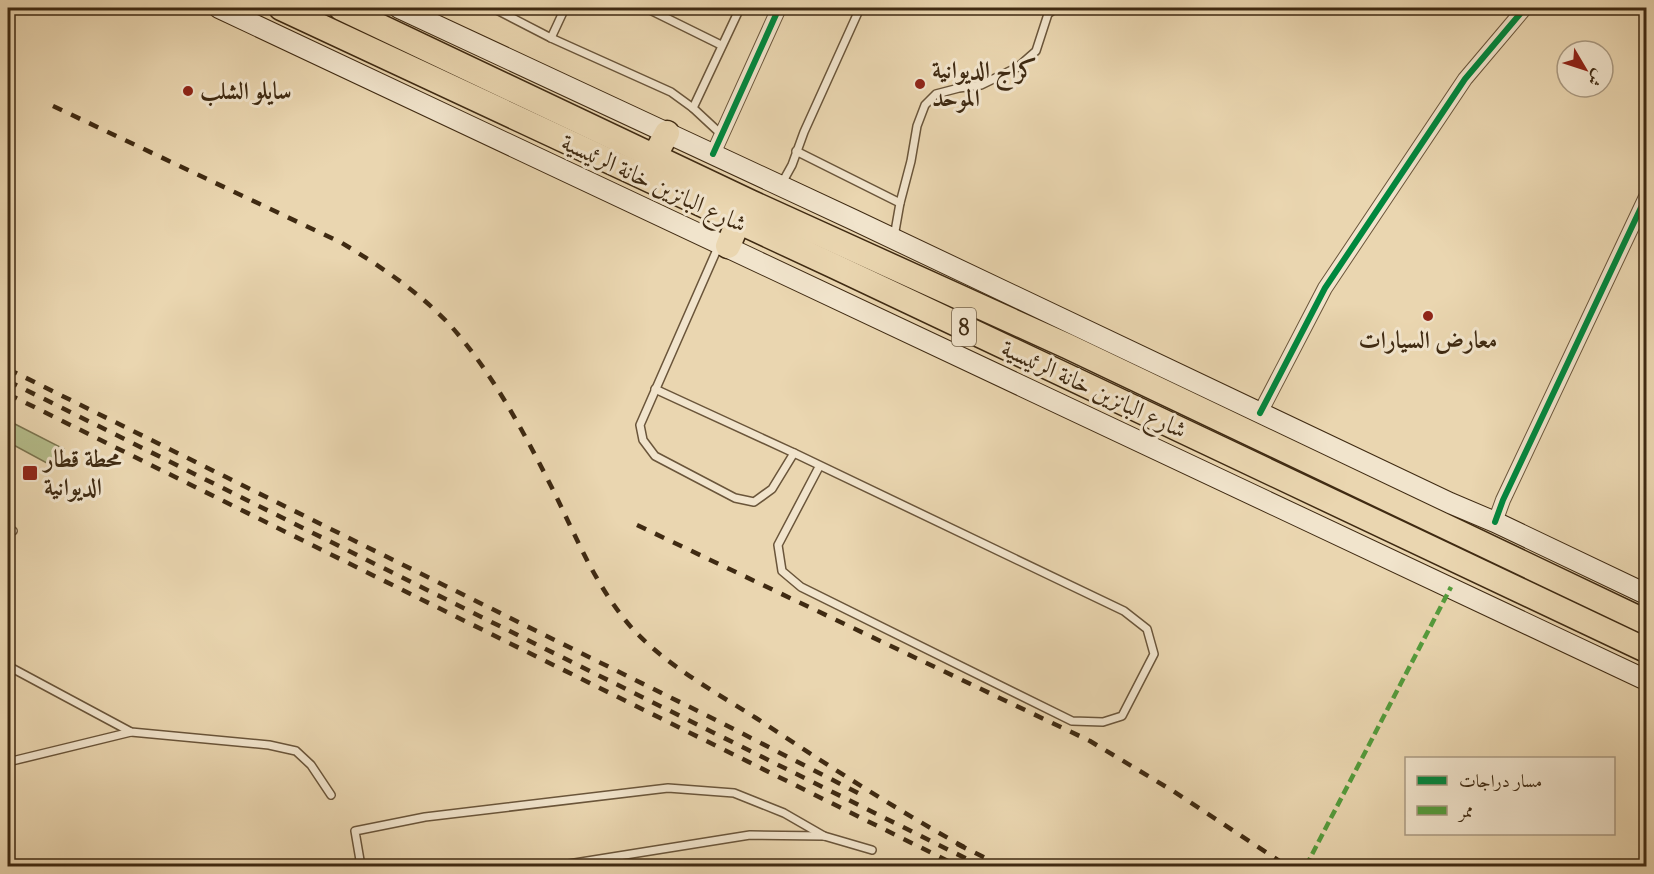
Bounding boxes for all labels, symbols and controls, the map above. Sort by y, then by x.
north arrow [1555,39,1615,99]
place label: كراج الديوانية الموحد [932,55,1036,117]
text: ش [1581,63,1609,90]
place label: سايلو الشلب [200,76,292,110]
marker: كراج الديوانية الموحد [913,77,927,91]
marker: سايلو الشلب [181,84,195,98]
street label: شارع البانزين خانة الرئيسية [554,127,751,244]
road number: 8 [952,308,976,346]
marker: معارض السيارات [1421,309,1435,323]
place label: معارض السيارات [1359,325,1497,359]
street label: شارع البانزين خانة الرئيسية [994,333,1191,450]
place label: محطة قطار الديوانية [41,444,122,506]
marker: محطة قطار الديوانية [21,464,39,482]
legend [1405,757,1615,835]
text: مسار دراجات [1459,770,1542,796]
text: ممر [1457,800,1473,826]

